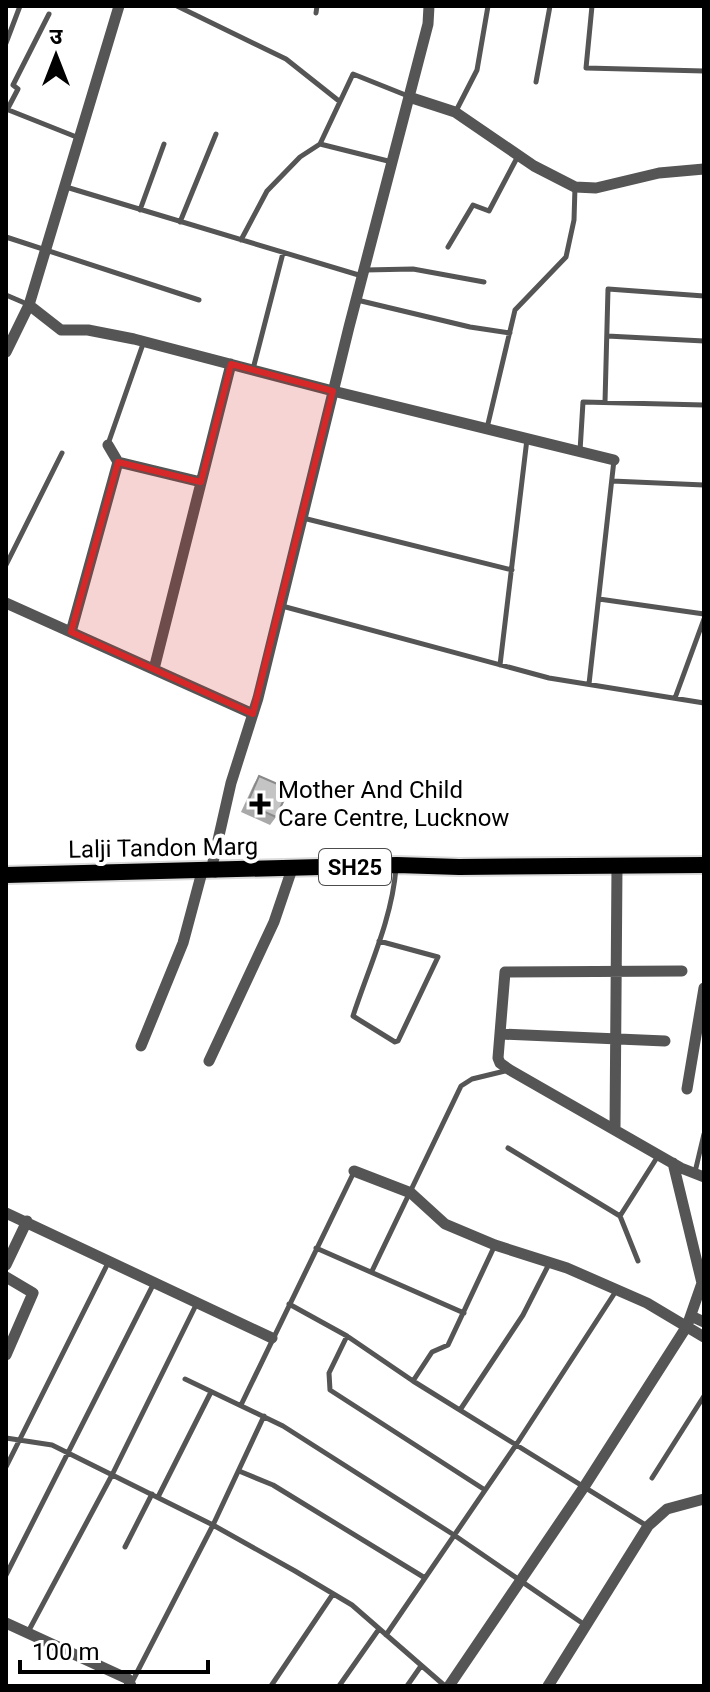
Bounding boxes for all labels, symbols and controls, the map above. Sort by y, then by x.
north arrow [16,16,96,96]
text: उ [50,24,64,49]
place label: Mother And Child Care Centre, Lucknow [278,776,509,832]
marker: Mother And Child Care Centre, Lucknow [249,793,271,815]
street label: Lalji Tandon Marg [68,832,258,864]
road number: SH25 [319,849,391,885]
scale bar [20,1624,208,1674]
text: 100 m [32,1638,99,1666]

